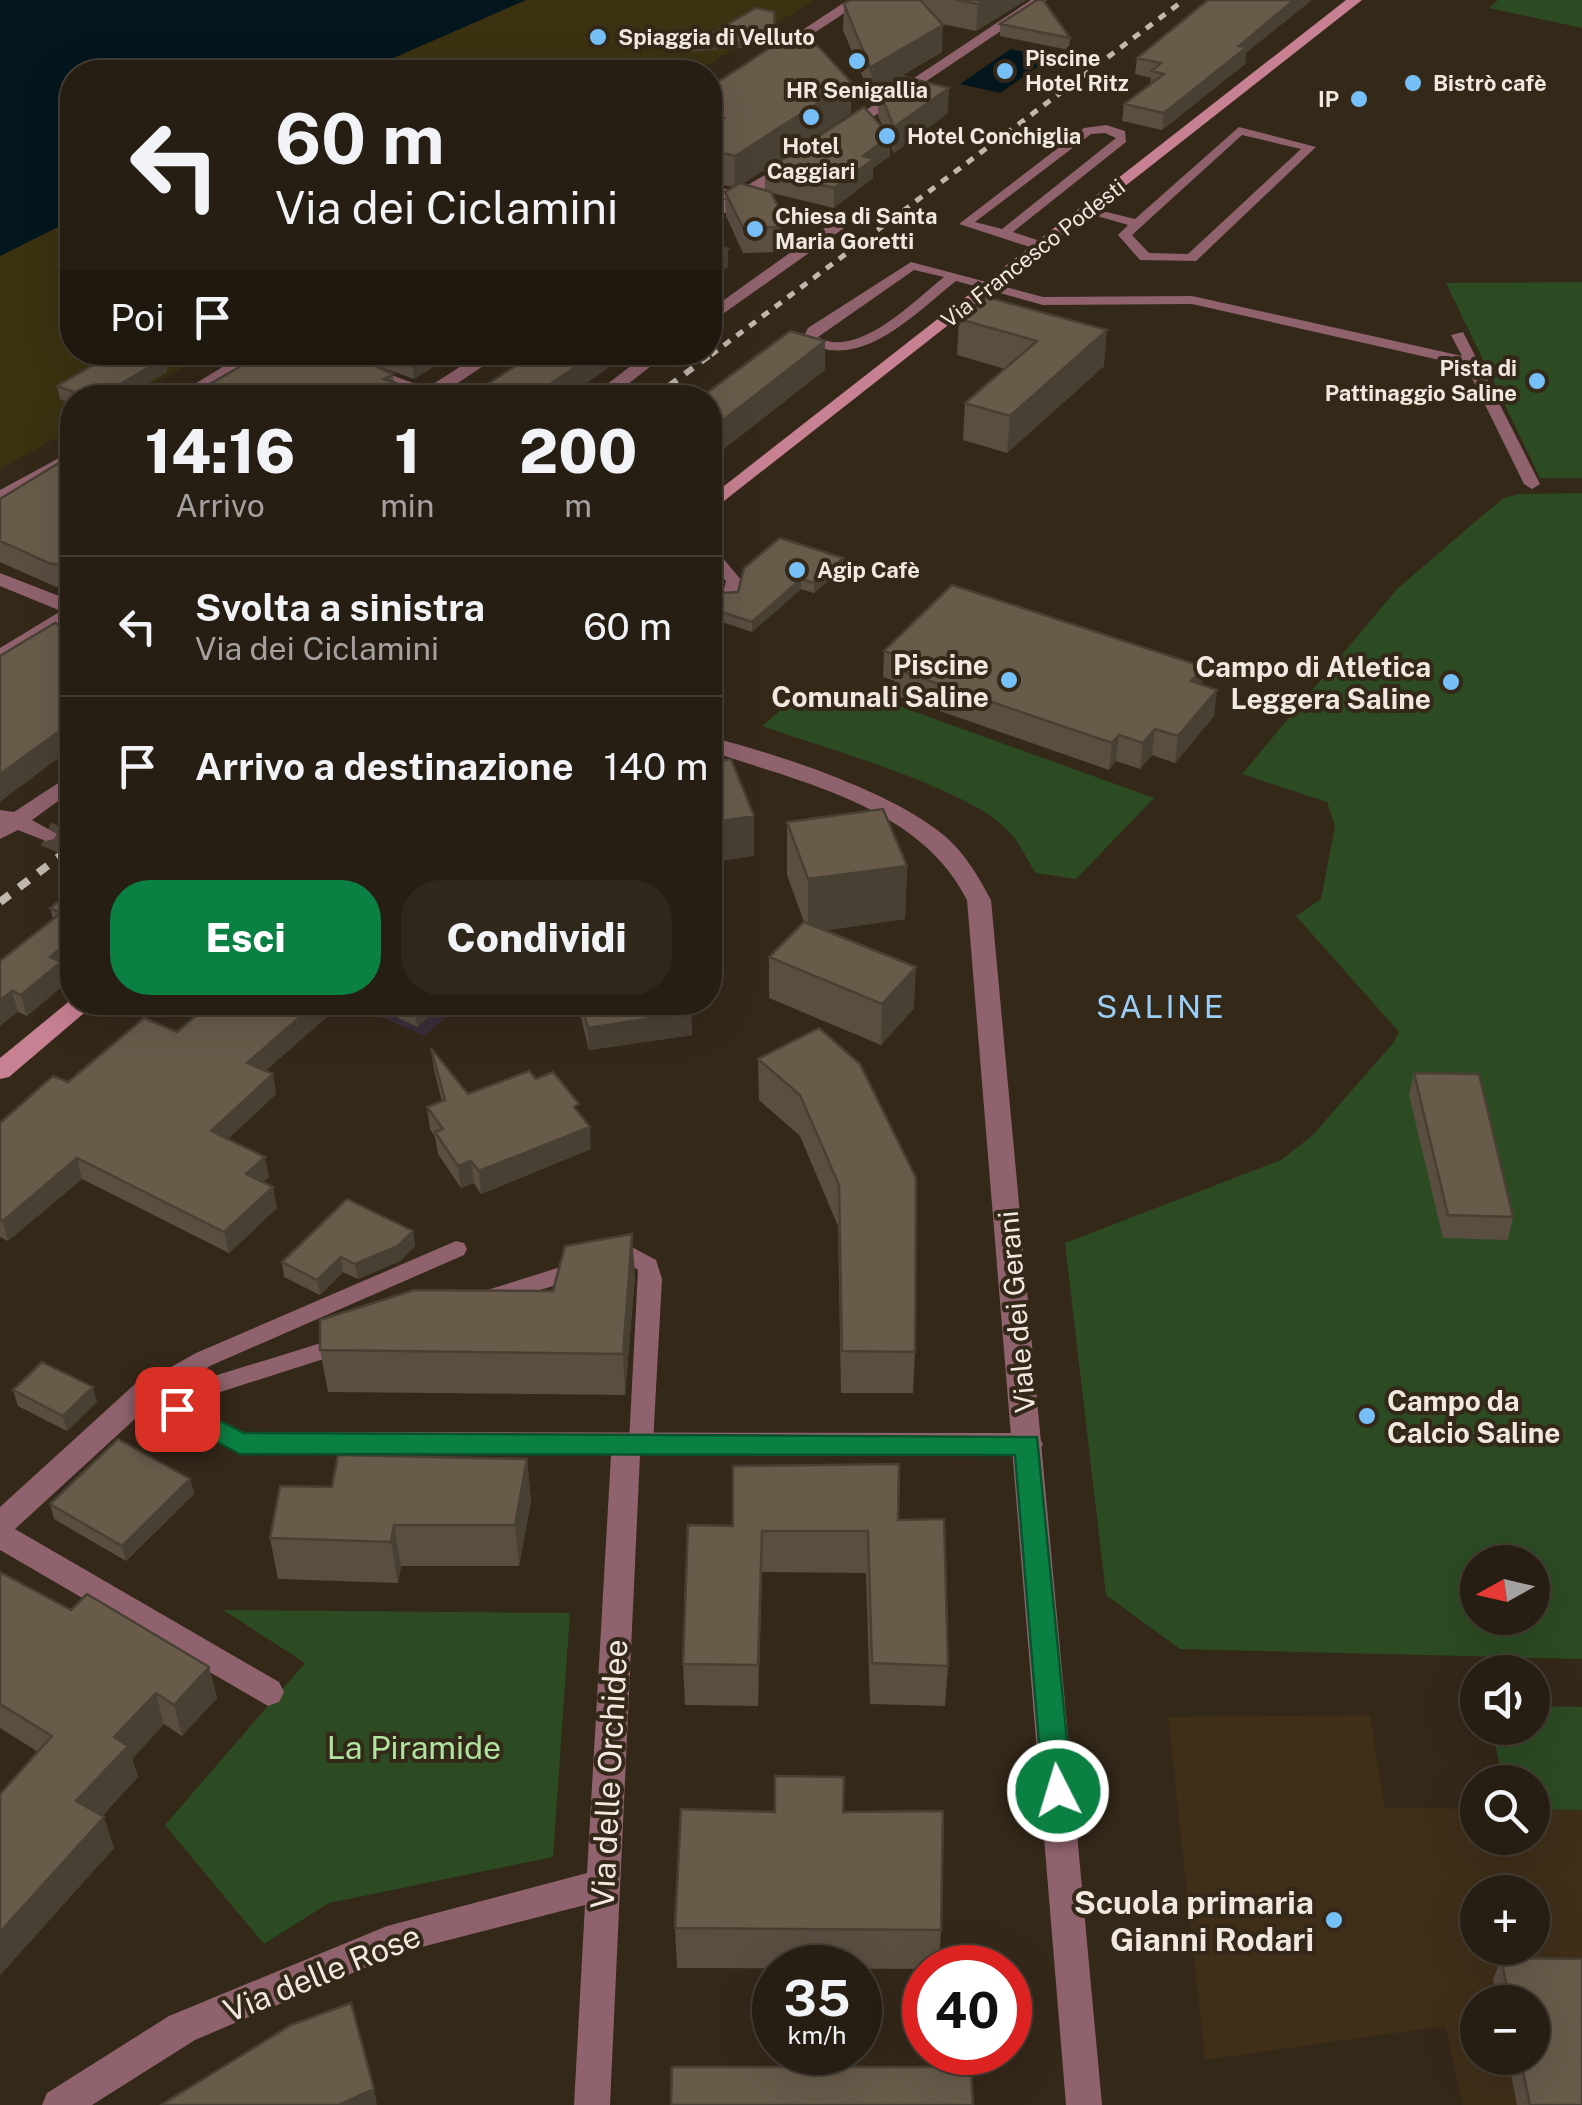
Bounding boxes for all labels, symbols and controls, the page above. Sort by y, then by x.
place label: Spiaggia di Velluto [618,24,815,50]
marker: Spiaggia di Velluto [587,26,609,48]
place label: Piscine Hotel Ritz [1025,45,1129,96]
marker: HR Senigallia [846,50,868,72]
marker: Piscine Hotel Ritz [994,60,1016,82]
place label: Bistrò cafè [1433,70,1547,96]
marker: Bistrò cafè [1402,72,1424,94]
place label: HR Senigallia [786,77,928,103]
place label: IP [1318,86,1339,112]
marker: IP [1348,88,1370,110]
text: 60 m [275,97,445,180]
icon: left [110,100,240,230]
marker: Hotel Caggiari [800,106,822,128]
place label: Hotel Conchiglia [907,123,1081,149]
marker: Hotel Conchiglia [876,125,898,147]
place label: Hotel Caggiari [767,133,855,184]
street label: Via Francesco Podesti [936,173,1130,333]
text: Via dei Ciclamini [275,181,618,234]
place label: Chiesa di Santa Maria Goretti [775,203,937,254]
marker: Chiesa di Santa Maria Goretti [744,218,766,240]
icon: arrive [185,290,240,345]
text: Poi [110,295,165,340]
place label: Pista di Pattinaggio Saline [1325,355,1517,406]
marker: Pista di Pattinaggio Saline [1526,370,1548,392]
text: 14:16 [145,416,295,487]
text: 1 [394,416,420,487]
text: 200 [519,416,637,487]
text: Arrivo [175,487,265,524]
text: min [380,487,434,524]
text: m [564,487,592,524]
place label: Agip Cafè [817,557,920,583]
marker: Agip Cafè [786,559,808,581]
text: Svolta a sinistra [195,585,485,630]
icon: left [110,599,165,654]
text: 60 m [583,604,672,649]
text: Via dei Ciclamini [195,630,439,667]
place label: Piscine Comunali Saline [771,648,989,713]
place label: Campo di Atletica Leggera Saline [1195,650,1431,715]
marker: Piscine Comunali Saline [998,669,1020,691]
marker: Campo di Atletica Leggera Saline [1440,671,1462,693]
icon: arrive [110,739,165,794]
text: Arrivo a destinazione [195,744,574,789]
text: 140 m [604,744,708,789]
button: Esci [110,880,381,995]
button: Condividi [401,880,672,995]
district label: SALINE [1096,988,1226,1025]
street label: Viale dei Gerani [991,1210,1041,1414]
pin [135,1367,220,1452]
icon: arrive [150,1382,205,1437]
place label: Campo da Calcio Saline [1387,1384,1560,1449]
marker: Campo da Calcio Saline [1356,1405,1378,1427]
north arrow [1460,1545,1550,1635]
map controls [1460,1545,1550,2075]
street label: Via delle Orchidee [583,1638,635,1910]
button: sound [1460,1655,1550,1745]
park label: La Piramide [327,1729,501,1766]
position arrow [1006,1739,1110,1843]
button: search [1460,1765,1550,1855]
button: + [1460,1875,1550,1965]
place label: Scuola primaria Gianni Rodari [1074,1884,1314,1958]
marker: Scuola primaria Gianni Rodari [1323,1909,1345,1931]
street label: Via delle Rose [218,1917,426,2029]
speed limit sign: 40 [902,1945,1032,2075]
text: 35 [783,1968,851,2027]
button: − [1460,1985,1550,2075]
text: km/h [788,2020,846,2050]

